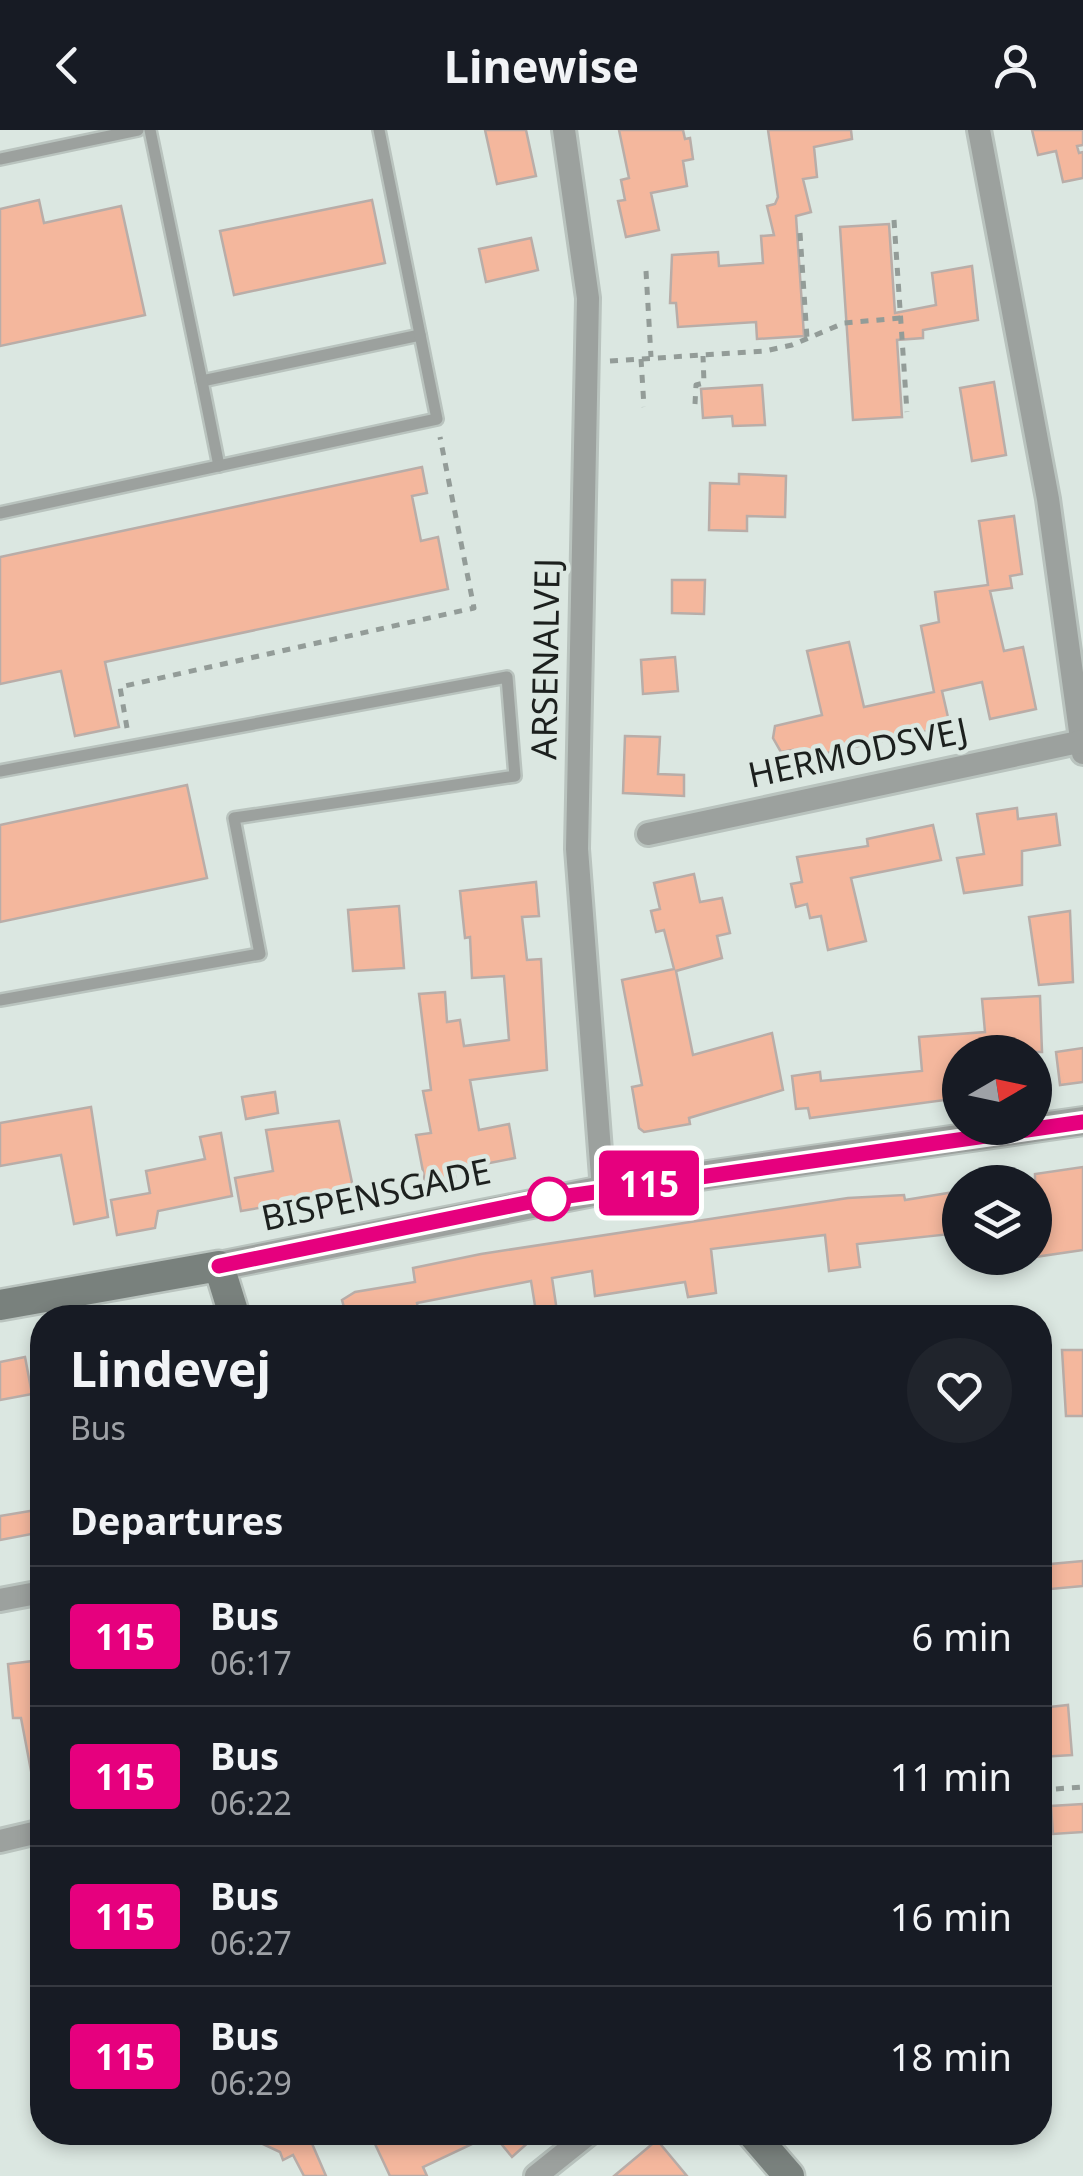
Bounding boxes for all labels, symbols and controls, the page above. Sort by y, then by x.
text: Linewise [444,35,639,96]
icon: back [40,38,95,93]
icon: person [988,38,1043,93]
street label: ARSENALVEJ [519,558,570,760]
street label: HERMODSVEJ [744,705,972,798]
north arrow [942,1035,1052,1145]
map controls [942,1035,1052,1275]
street label: BISPENSGADE [257,1146,495,1241]
line badge: 115 [592,1150,706,1216]
text: 115 [619,1160,679,1207]
button: layers [942,1165,1052,1275]
unlabelled marker [528,1178,570,1220]
text: Lindevej [70,1336,271,1401]
button: heart [907,1338,1012,1443]
text: Bus [70,1406,126,1449]
text: Departures [70,1494,283,1546]
text: Bus [210,1589,279,1641]
text: 6 min [912,1610,1012,1662]
text: 115 [95,1613,155,1660]
text: 06:17 [210,1641,292,1684]
text: Bus [210,1729,279,1781]
text: 11 min [890,1750,1012,1802]
text: 115 [95,1753,155,1800]
text: 06:22 [210,1781,292,1824]
text: Bus [210,1869,279,1921]
text: 16 min [890,1890,1012,1942]
text: 115 [95,1893,155,1940]
text: 06:27 [210,1921,292,1964]
text: Bus [210,2009,279,2061]
text: 18 min [890,2030,1012,2082]
text: 115 [95,2033,155,2080]
text: 06:29 [210,2061,292,2104]

